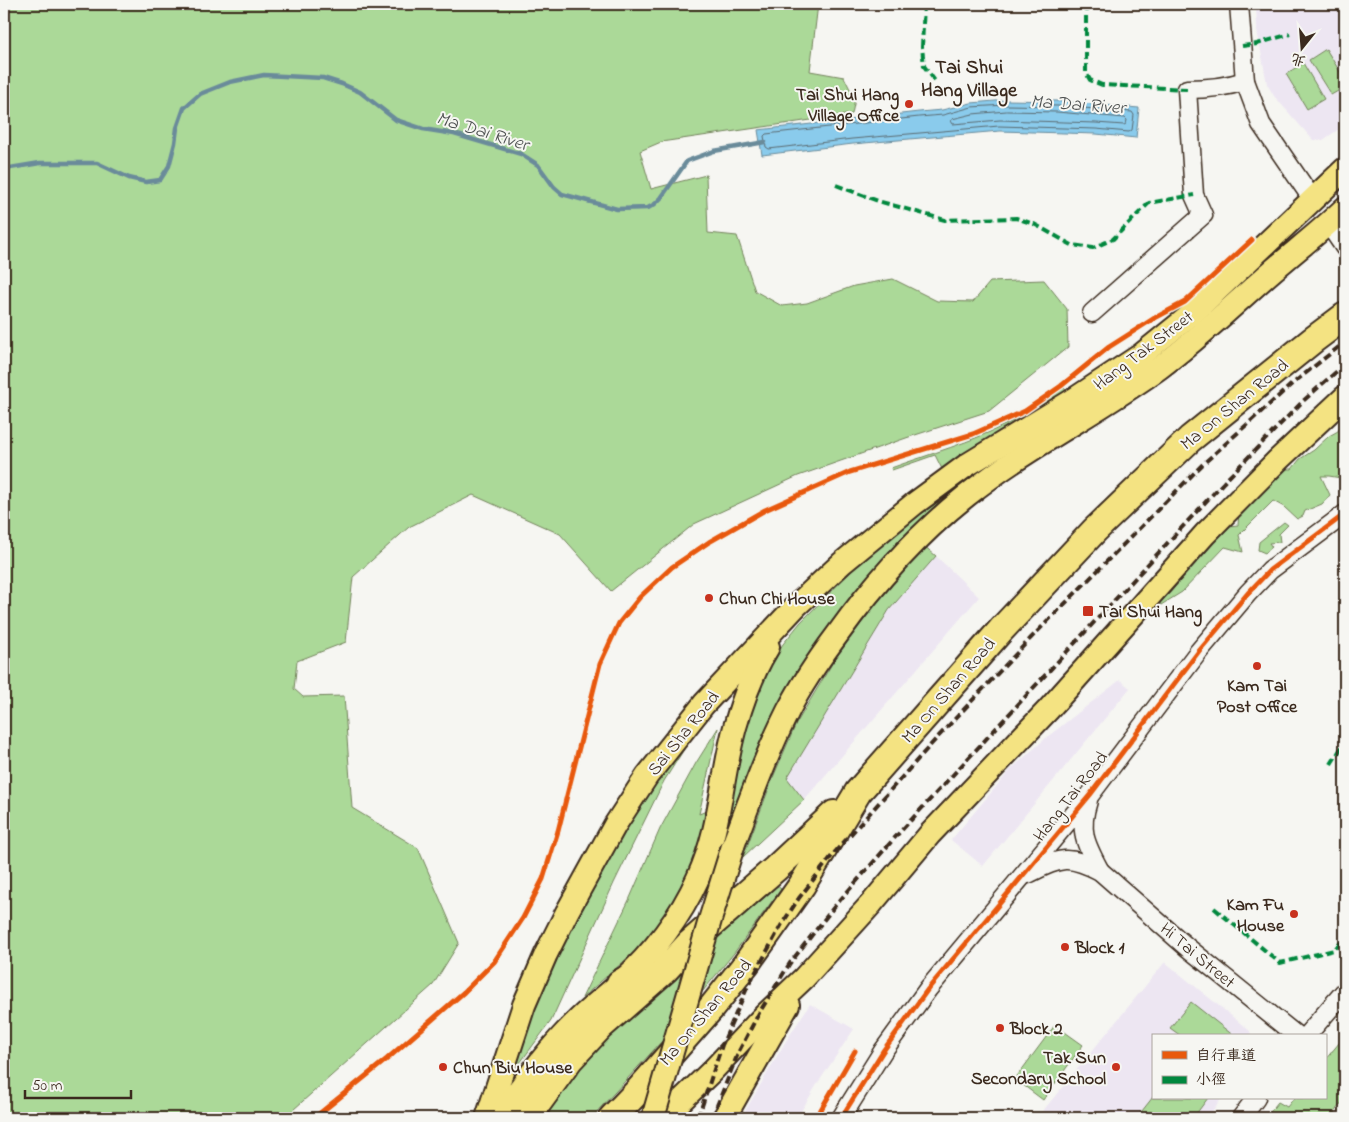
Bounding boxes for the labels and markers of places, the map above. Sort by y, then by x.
place label: Tai Shui Hang Village Office [796,83,900,131]
marker: Tai Shui Hang Village Office [903,98,915,110]
place label: Chun Chi House [719,587,835,613]
marker: Chun Chi House [703,592,715,604]
place label: Tai Shui Hang [1099,600,1202,627]
marker: Tai Shui Hang [1081,604,1095,618]
marker: Kam Tai Post Office [1251,660,1263,672]
place label: Kam Tai Post Office [1217,674,1298,721]
place label: Kam Fu House [1226,893,1285,940]
marker: Kam Fu House [1288,908,1300,920]
place label: Block 1 [1074,936,1125,962]
marker: Block 1 [1059,941,1071,953]
place label: Block 2 [1009,1017,1063,1043]
marker: Block 2 [994,1022,1006,1034]
place label: Tak Sun Secondary School [971,1046,1106,1094]
place label: Chun Biu House [453,1056,573,1082]
marker: Chun Biu House [437,1061,449,1073]
marker: Tak Sun Secondary School [1110,1061,1122,1073]

